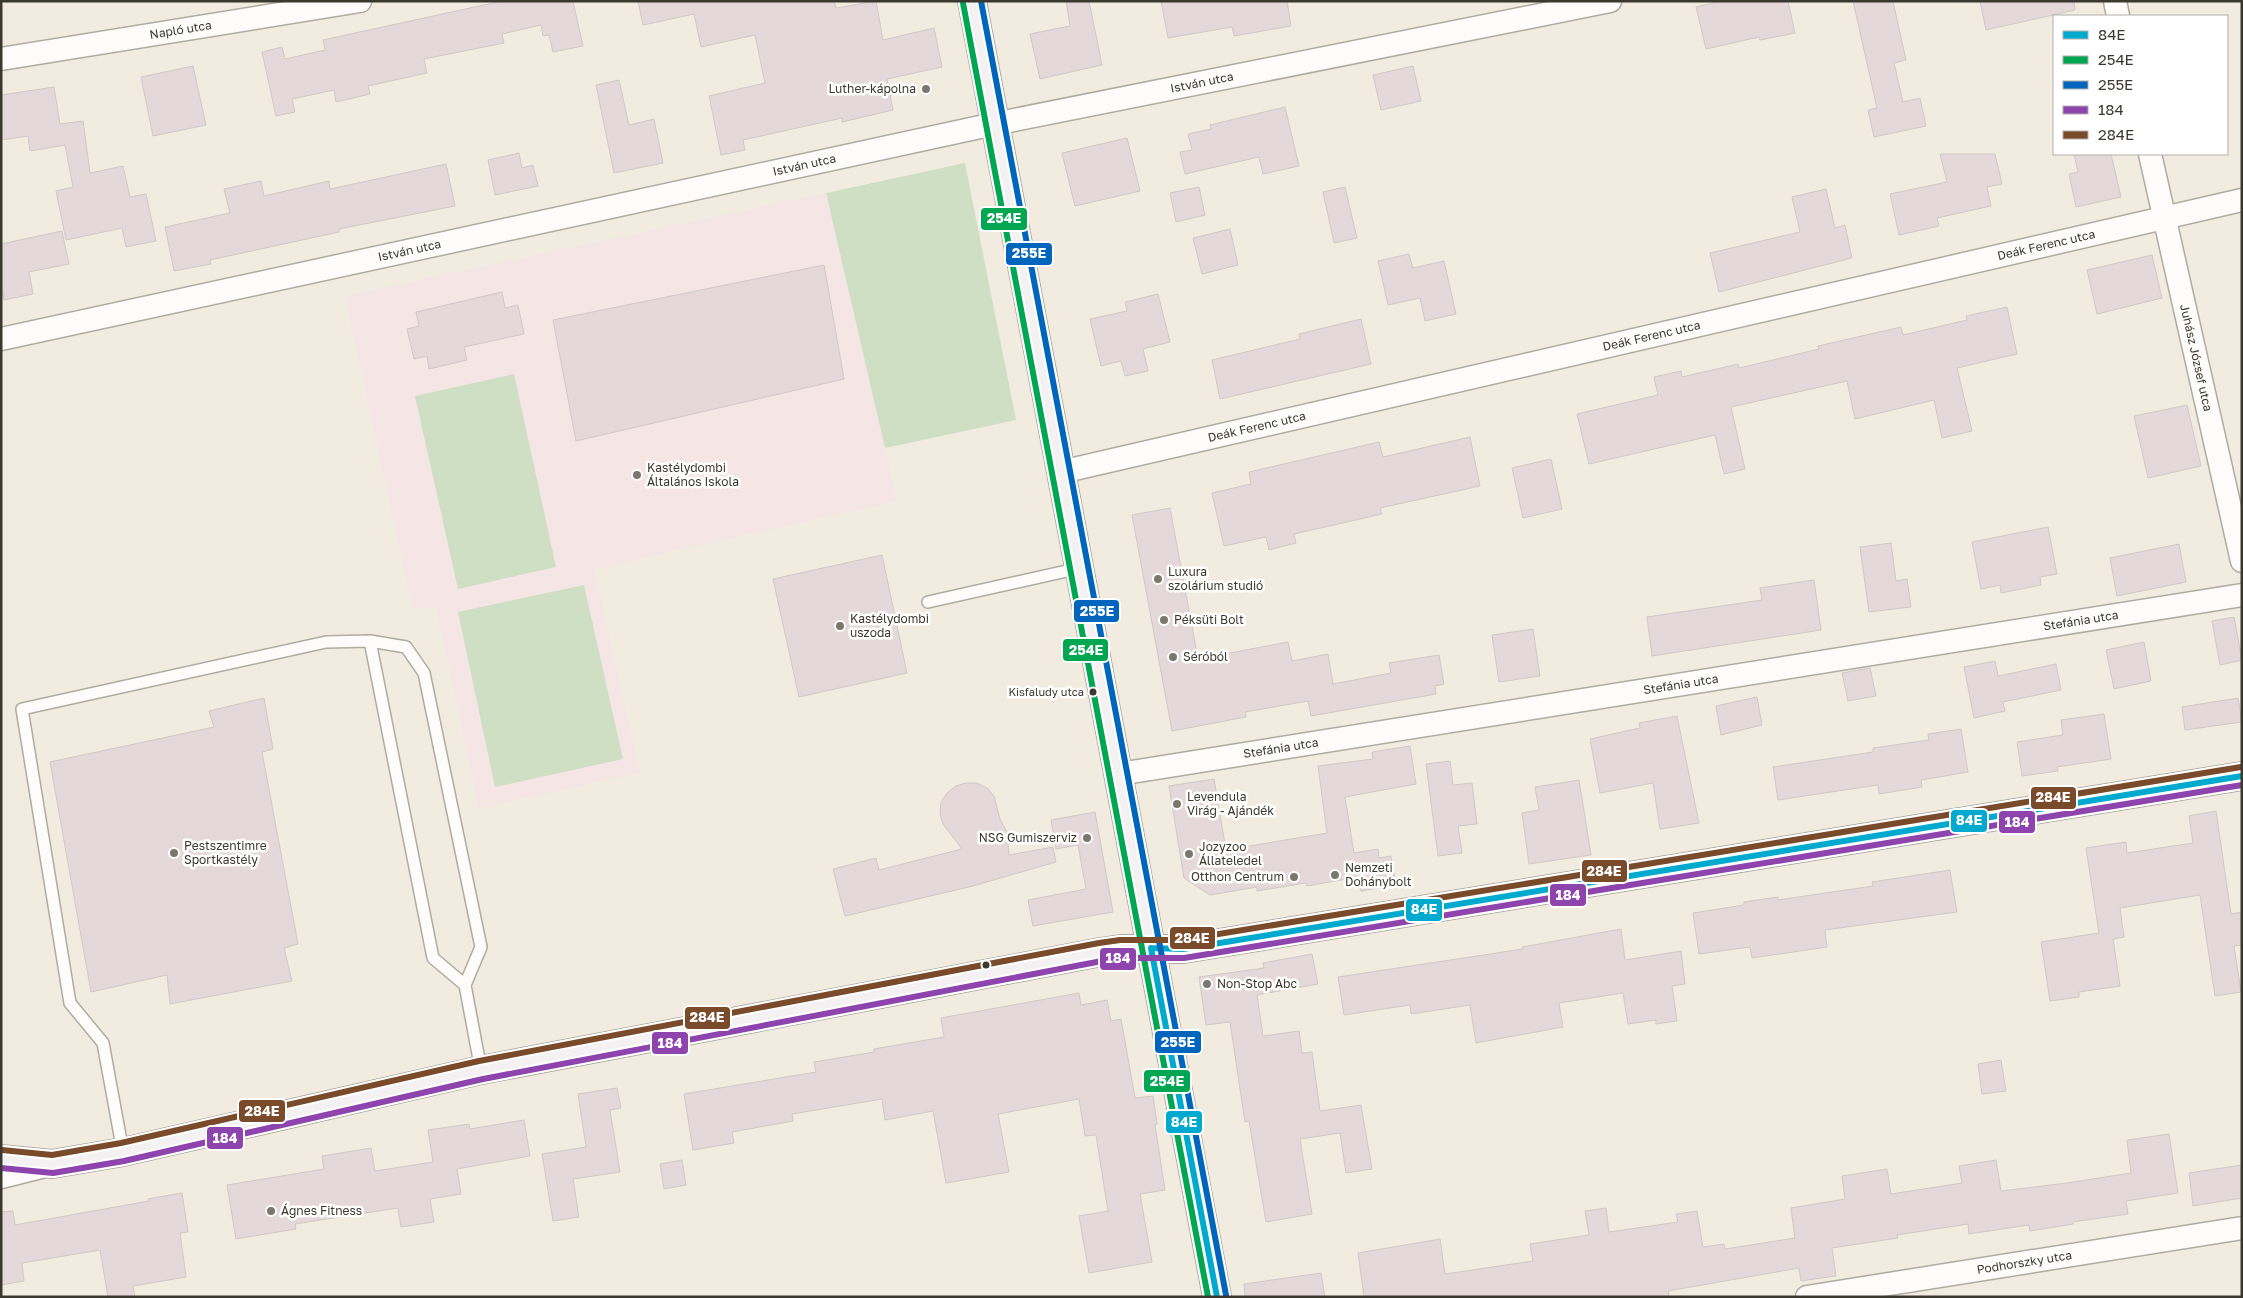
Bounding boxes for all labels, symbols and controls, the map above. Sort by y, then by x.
legend [2053,15,2228,155]
street label: Napló utca [148,17,213,42]
text: 84E [2098,25,2125,43]
text: 254E [2098,50,2134,68]
street label: István utca [1169,68,1235,96]
text: 255E [2098,75,2133,93]
place label: Luther-kápolna [828,81,916,96]
marker: Luther-kápolna [920,83,932,95]
text: 184 [2098,100,2124,118]
text: 284E [2098,125,2134,143]
street label: István utca [771,150,837,179]
line badge: 254E [980,207,1028,231]
text: 254E [987,209,1022,226]
street label: Deák Ferenc utca [1996,226,2096,263]
street label: István utca [376,236,442,264]
line badge: 255E [1005,242,1053,266]
text: 255E [1012,244,1046,261]
street label: Juhász József utca [2177,303,2216,413]
street label: Deák Ferenc utca [1601,317,1702,354]
street label: Deák Ferenc utca [1206,408,1307,445]
place label: Kastélydombi Általános Iskola [647,460,739,489]
marker: Kastélydombi Általános Iskola [631,469,643,481]
place label: Luxura szolárium studió [1168,564,1263,593]
marker: Luxura szolárium studió [1152,573,1164,585]
line badge: 255E [1073,599,1120,623]
text: 255E [1080,602,1114,619]
street label: Stefánia utca [2042,607,2119,634]
place label: Kastélydombi uszoda [850,611,929,640]
place label: Péksüti Bolt [1174,612,1244,627]
marker: Péksüti Bolt [1158,614,1170,626]
marker: Kastélydombi uszoda [834,620,846,632]
line badge: 254E [1062,638,1109,662]
text: 254E [1069,641,1104,658]
place label: Séróból [1183,649,1228,664]
marker: Séróból [1167,651,1179,663]
street label: Stefánia utca [1642,671,1719,697]
place label: Kisfaludy utca [1009,685,1084,698]
marker: Kisfaludy utca [1088,687,1098,697]
street label: Stefánia utca [1242,734,1320,761]
line badge: 284E [2030,786,2077,810]
text: 284E [2036,788,2071,805]
place label: Levendula Virág - Ajándék [1187,789,1274,818]
marker: Levendula Virág - Ajándék [1171,798,1183,810]
line badge: 84E [1950,809,1988,833]
line badge: 184 [1998,810,2036,834]
text: 84E [1956,811,1982,828]
text: 184 [2005,813,2030,830]
place label: NSG Gumiszerviz [979,830,1077,845]
marker: NSG Gumiszerviz [1081,832,1093,844]
place label: Pestszentimre Sportkastély [184,838,267,867]
place label: Jozyzoo Állateledel [1199,839,1262,868]
marker: Pestszentimre Sportkastély [168,847,180,859]
marker: Jozyzoo Állateledel [1183,848,1195,860]
line badge: 284E [1581,859,1628,883]
place label: Nemzeti Dohánybolt [1345,860,1412,889]
text: 284E [1587,862,1622,879]
place label: Otthon Centrum [1191,869,1284,884]
marker: Nemzeti Dohánybolt [1329,869,1341,881]
marker: Otthon Centrum [1288,871,1300,883]
line badge: 184 [1549,883,1587,907]
text: 184 [1556,886,1581,903]
line badge: 84E [1405,898,1443,922]
text: 84E [1411,900,1437,917]
line badge: 284E [1169,926,1216,950]
text: 284E [1175,929,1210,946]
line badge: 184 [1099,947,1137,971]
text: 184 [1106,949,1131,966]
unlabelled marker [981,960,991,970]
place label: Non-Stop Abc [1217,976,1298,991]
marker: Non-Stop Abc [1201,978,1213,990]
line badge: 284E [684,1006,731,1030]
text: 284E [690,1008,725,1025]
line badge: 255E [1154,1030,1202,1054]
line badge: 184 [651,1031,689,1055]
text: 255E [1161,1033,1195,1050]
text: 184 [658,1034,683,1051]
line badge: 254E [1143,1069,1191,1093]
text: 254E [1150,1072,1185,1089]
line badge: 284E [238,1099,286,1123]
text: 284E [245,1102,280,1119]
line badge: 84E [1165,1110,1203,1134]
text: 84E [1171,1113,1197,1130]
line badge: 184 [206,1126,244,1150]
text: 184 [213,1129,238,1146]
place label: Ágnes Fitness [281,1203,362,1218]
marker: Ágnes Fitness [265,1205,277,1217]
street label: Podhorszky utca [1976,1247,2073,1277]

